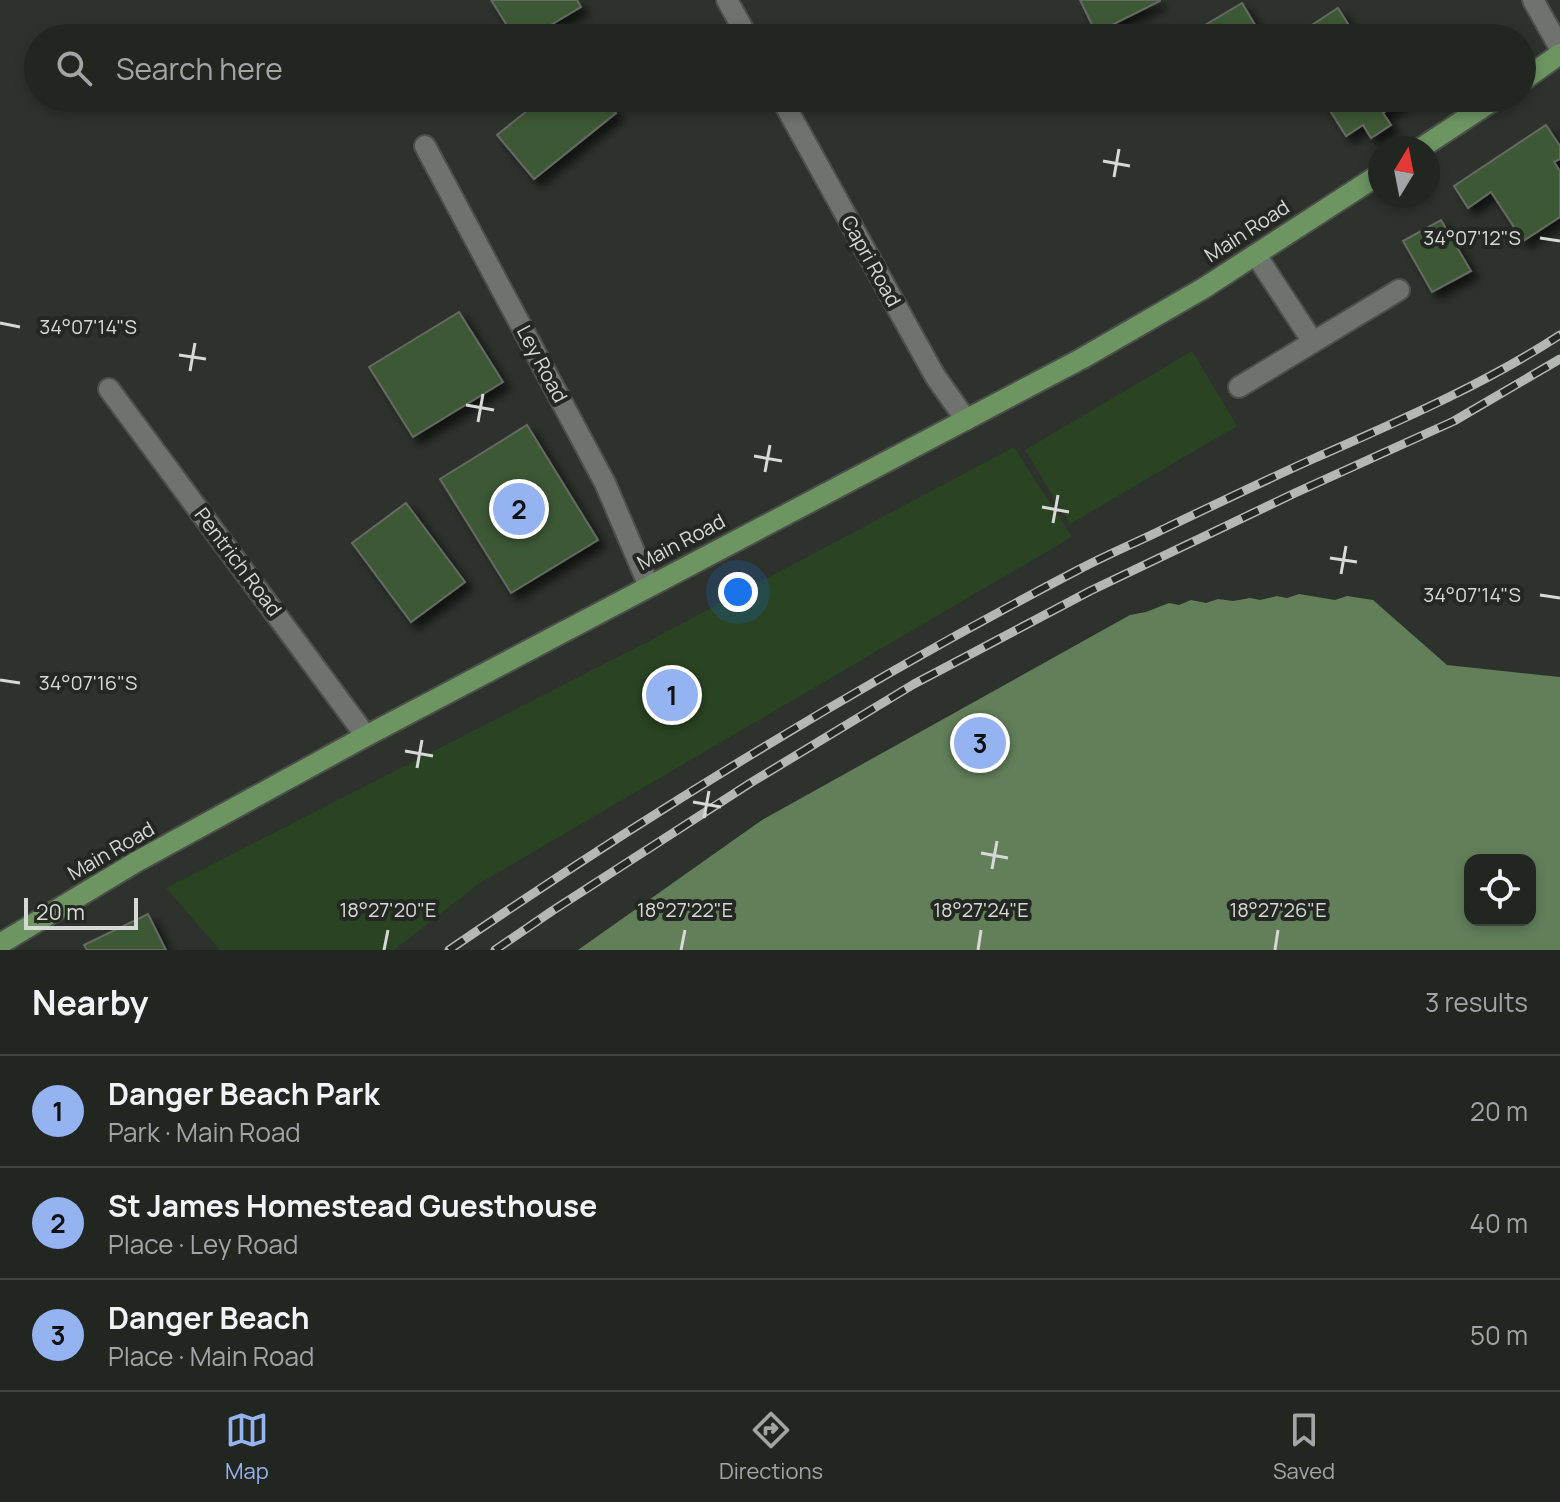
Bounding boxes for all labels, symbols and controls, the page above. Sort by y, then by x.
search box [24,24,1536,112]
icon: search [52,46,96,90]
text: Search here [116,48,283,89]
north arrow [1368,136,1440,208]
street label: Main Road [1199,193,1294,268]
street label: Capri Road [835,210,908,311]
text: 34°07'12"S [1423,224,1521,251]
text: 34°07'14"S [39,313,137,340]
street label: Ley Road [511,320,574,407]
pin: 2 [493,479,545,539]
street label: Pentrich Road [189,502,288,622]
street label: Main Road [632,507,729,576]
your location [718,572,758,612]
text: 34°07'14"S [1423,581,1521,608]
pin: 1 [646,665,698,725]
text: 34°07'16"S [39,669,137,696]
pin: 3 [954,713,1006,773]
street label: Main Road [62,815,159,886]
map controls [1464,854,1536,926]
button: locate [1464,854,1536,926]
scale bar [24,894,138,930]
text: 18°27'20"E [340,896,436,923]
text: 18°27'22"E [637,896,733,923]
text: 18°27'24"E [933,896,1029,923]
text: 18°27'26"E [1229,896,1327,923]
text: 20 m [36,897,85,927]
text: Nearby [32,979,148,1025]
text: 3 results [1425,984,1528,1020]
text: Danger Beach Park [108,1073,380,1114]
text: 1 [52,1093,64,1129]
text: 20 m [1470,1093,1528,1129]
text: Park · Main Road [108,1114,301,1150]
text: St James Homestead Guesthouse [108,1185,597,1226]
text: 2 [50,1205,66,1241]
text: 40 m [1470,1205,1528,1241]
text: Place · Ley Road [108,1226,298,1262]
text: Danger Beach [108,1297,310,1338]
text: 3 [50,1317,66,1353]
text: 50 m [1470,1317,1528,1353]
text: Place · Main Road [108,1338,314,1374]
tab: Map [225,1408,269,1486]
tab: Directions [719,1408,823,1486]
tab: Saved [1273,1408,1335,1486]

